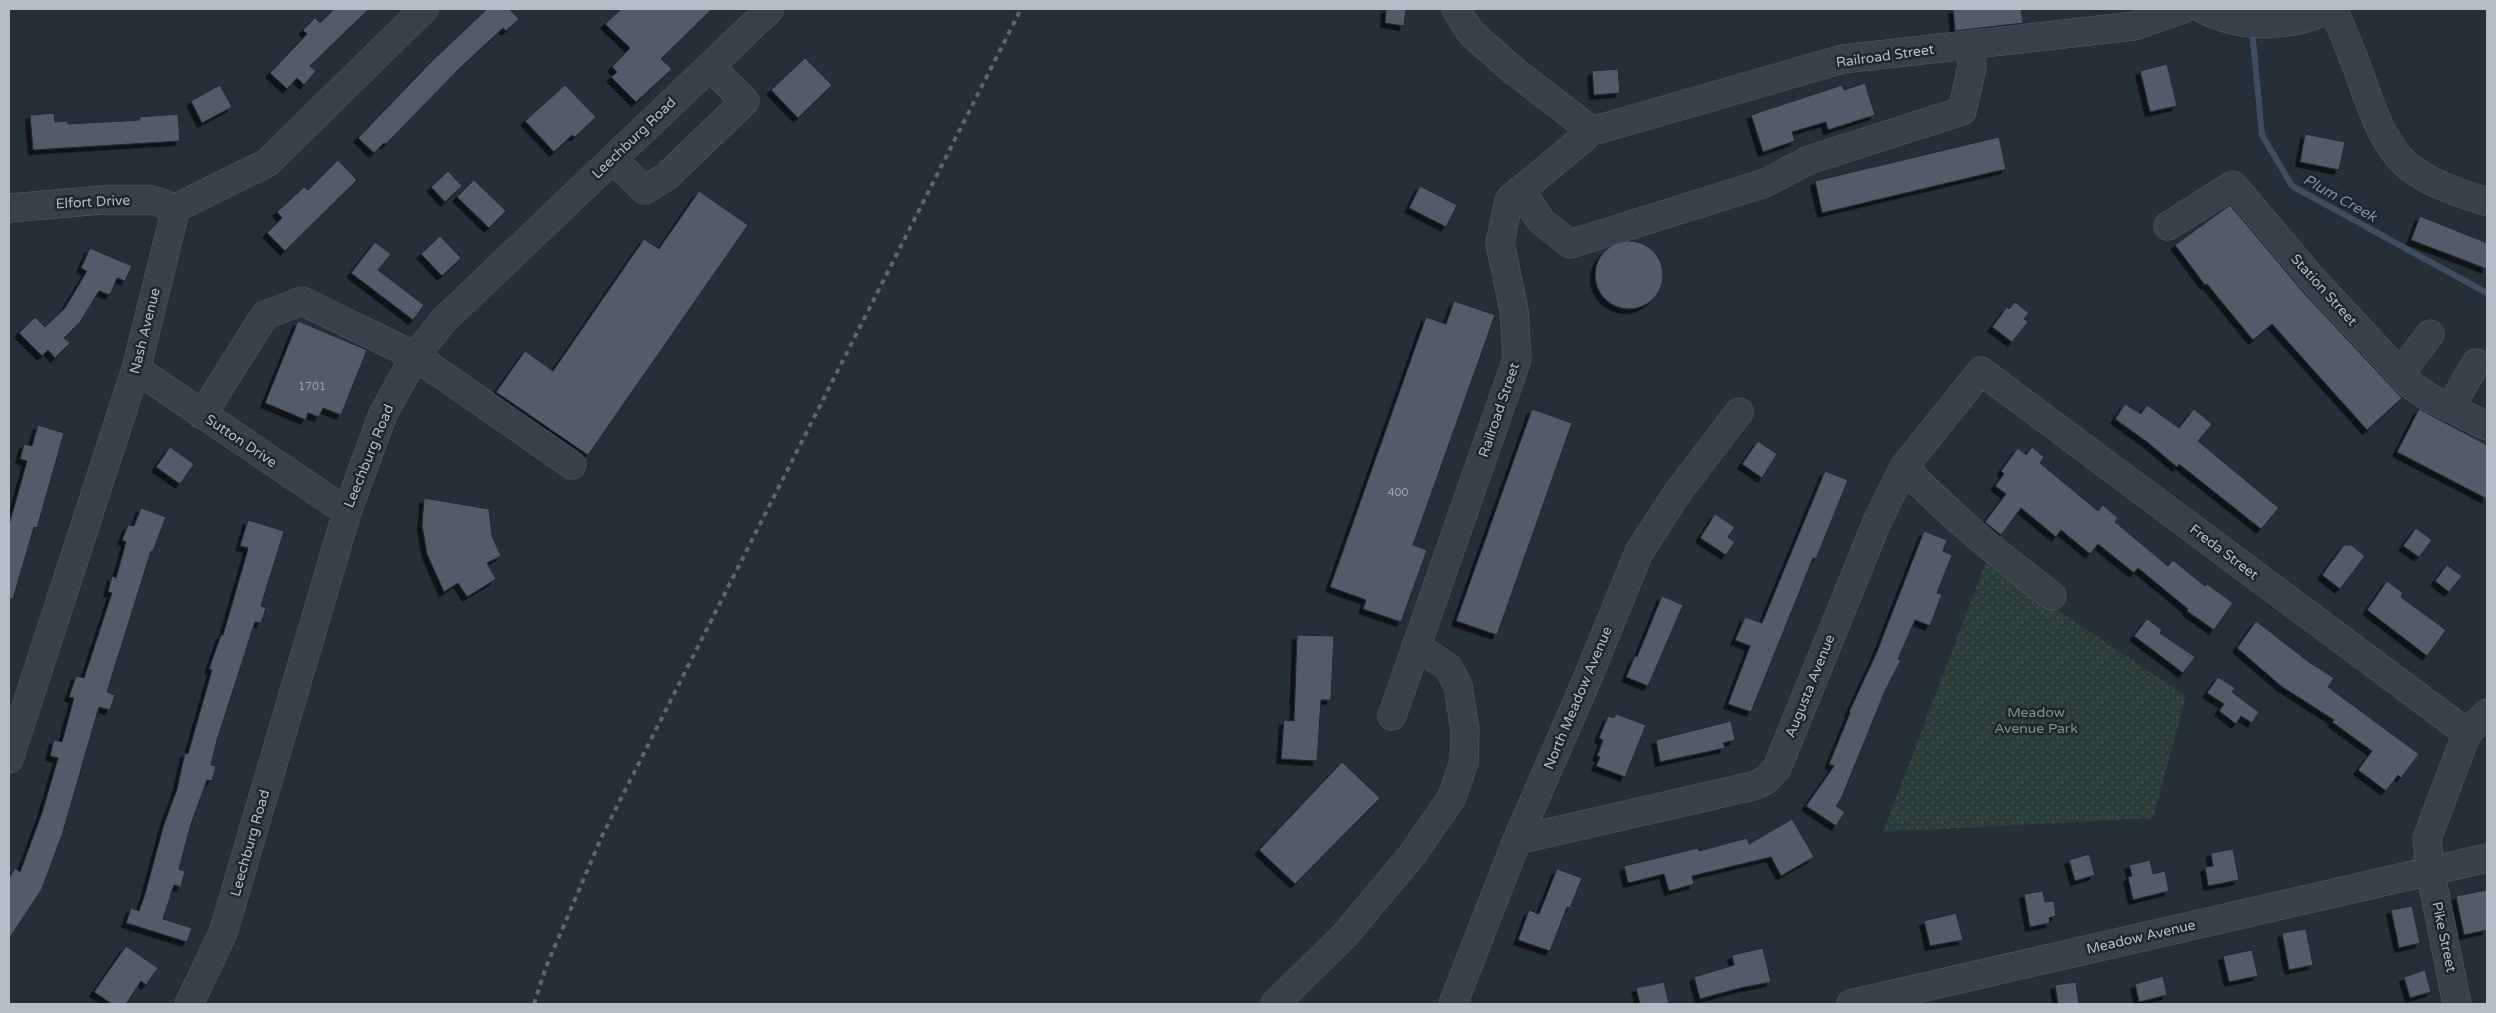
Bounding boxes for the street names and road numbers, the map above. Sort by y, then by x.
street label: Railroad Street [1835,41,1936,71]
street label: Leechburg Road [589,94,679,182]
street label: Elfort Drive [55,192,131,212]
street label: Station Street [2287,251,2361,330]
street label: Nash Avenue [126,286,164,376]
street label: Railroad Street [1475,360,1523,459]
street label: Leechburg Road [341,402,397,510]
street label: Sutton Drive [202,411,280,471]
street label: Freda Street [2186,521,2262,584]
street label: North Meadow Avenue [1540,624,1616,772]
street label: Augusta Avenue [1782,632,1838,740]
street label: Leechburg Road [227,788,273,898]
street label: Pike Street [2428,900,2460,975]
street label: Meadow Avenue [2085,916,2197,958]

